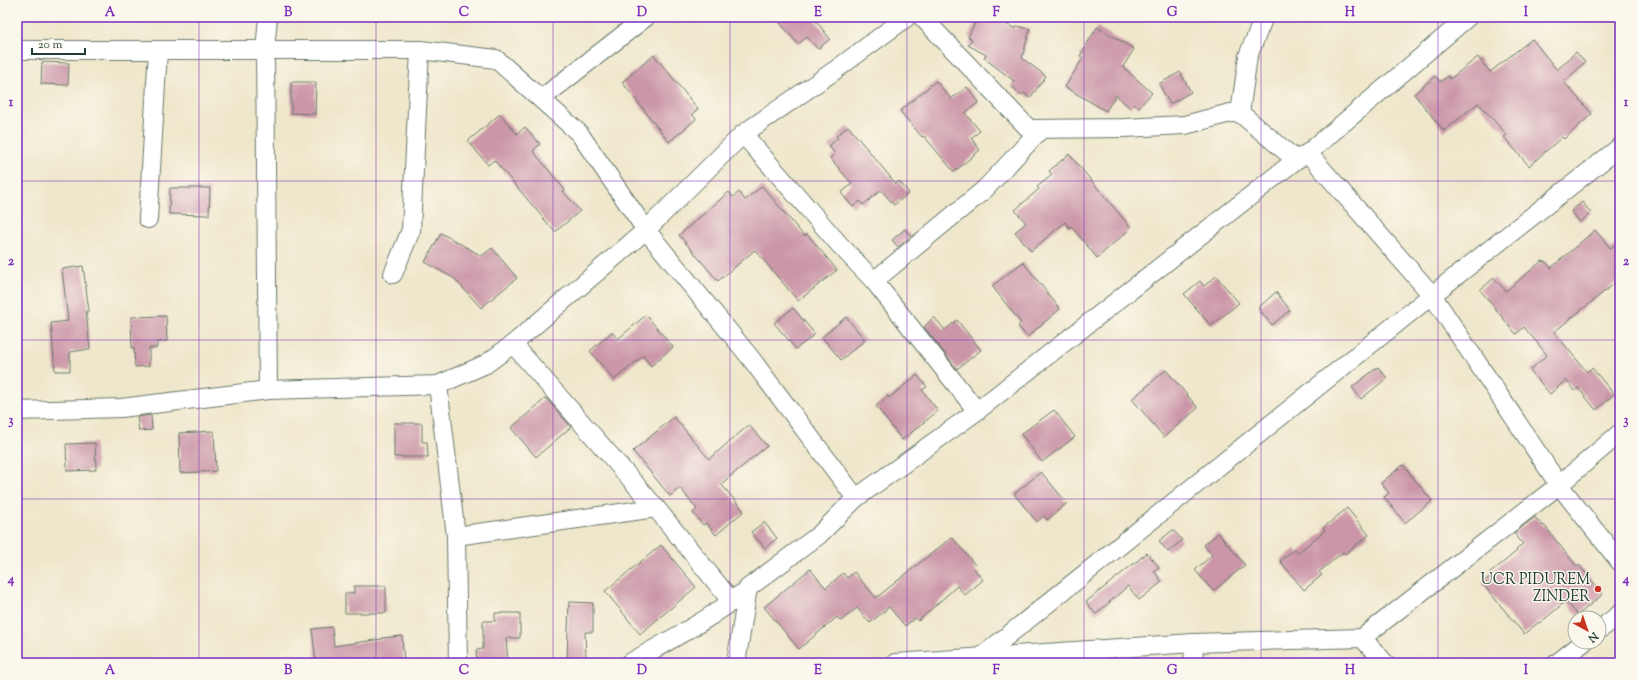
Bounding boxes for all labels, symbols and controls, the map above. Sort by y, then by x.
text: A [105,4,116,22]
text: B [284,4,293,22]
text: C [459,4,469,22]
text: D [637,4,647,22]
text: E [814,4,822,22]
text: F [992,4,1000,22]
text: G [1167,4,1178,22]
text: H [1345,4,1356,22]
text: I [1524,4,1529,22]
scale bar [32,30,85,56]
text: 20 m [38,36,63,54]
text: 1 [9,94,14,112]
text: 1 [1624,94,1629,112]
text: 2 [8,253,15,271]
text: 2 [1623,253,1630,271]
text: 3 [8,412,14,430]
text: 3 [1623,412,1629,430]
place label: UCR PIDUREM ZINDER [1481,570,1590,608]
text: 4 [7,571,15,589]
text: 4 [1622,571,1630,589]
marker: UCR PIDUREM ZINDER [1593,584,1603,594]
north arrow [1567,610,1607,650]
text: N [1584,627,1602,646]
text: A [105,662,116,680]
text: B [284,662,293,680]
text: C [459,662,469,680]
text: D [637,662,647,680]
text: E [814,662,822,680]
text: F [992,662,1000,680]
text: G [1167,662,1178,680]
text: H [1345,662,1356,680]
text: I [1524,662,1529,680]

